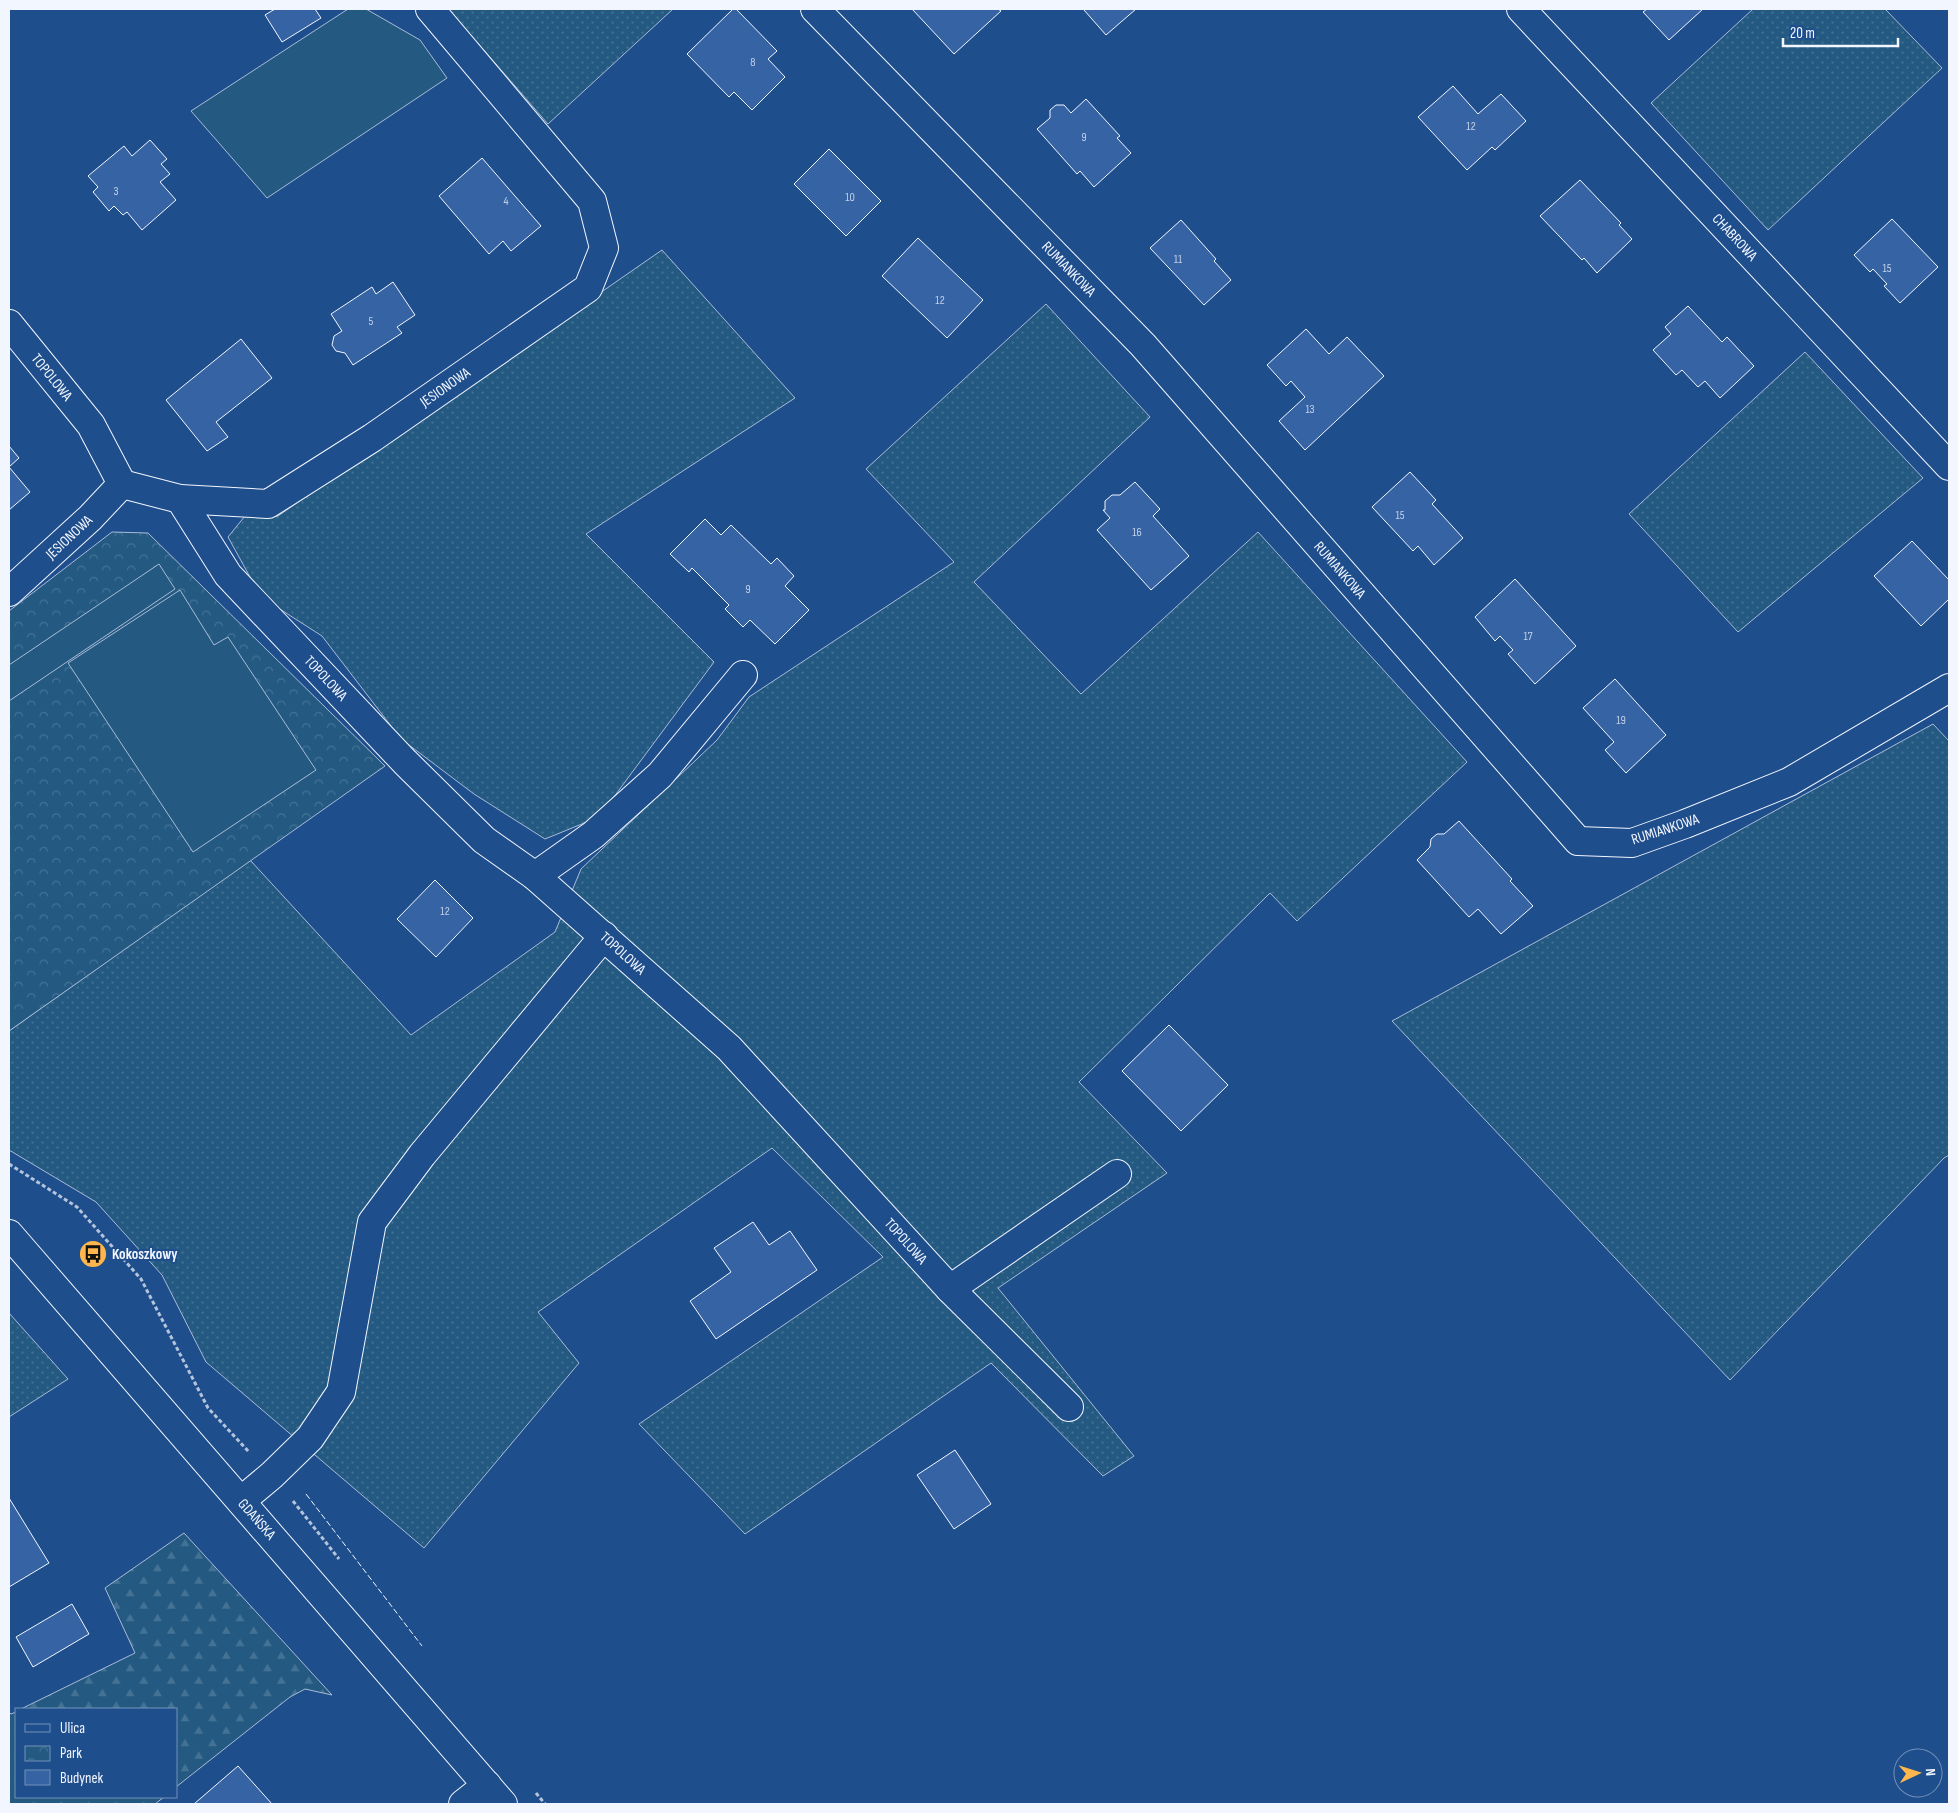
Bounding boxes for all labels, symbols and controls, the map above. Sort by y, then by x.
scale bar [1783,15,1898,47]
text: 20 m [1790,24,1815,43]
house number: 8 [750,55,756,70]
house number: 12 [1466,119,1476,134]
house number: 9 [1081,130,1087,145]
house number: 3 [113,184,119,199]
house number: 10 [845,190,855,205]
house number: 4 [503,194,509,209]
street label: CHABROWA [1708,210,1762,265]
street label: RUMIANKOWA [1037,238,1100,302]
house number: 11 [1174,252,1183,267]
house number: 15 [1882,261,1892,276]
house number: 12 [935,293,945,308]
house number: 5 [369,314,374,329]
street label: TOPOLOWA [27,350,77,405]
street label: JESIONOWA [416,363,475,412]
house number: 13 [1305,402,1315,417]
house number: 15 [1395,508,1405,523]
street label: JESIONOWA [41,511,97,564]
house number: 16 [1132,525,1142,540]
street label: RUMIANKOWA [1309,538,1370,603]
house number: 9 [745,582,751,597]
house number: 17 [1524,629,1533,644]
street label: TOPOLOWA [300,652,352,705]
house number: 19 [1616,713,1626,728]
street label: RUMIANKOWA [1629,809,1702,849]
house number: 12 [440,904,450,919]
street label: TOPOLOWA [596,928,650,979]
street label: TOPOLOWA [880,1214,932,1269]
bus stop icon: Kokoszkowy [78,1239,108,1269]
place label: Kokoszkowy [112,1245,178,1264]
street label: GDAŃSKA [234,1495,280,1544]
legend [15,1708,178,1798]
text: Ulica [60,1719,85,1738]
text: Park [60,1744,82,1763]
north arrow [1893,1748,1943,1798]
text: N [1922,1768,1939,1776]
text: Budynek [60,1769,103,1788]

